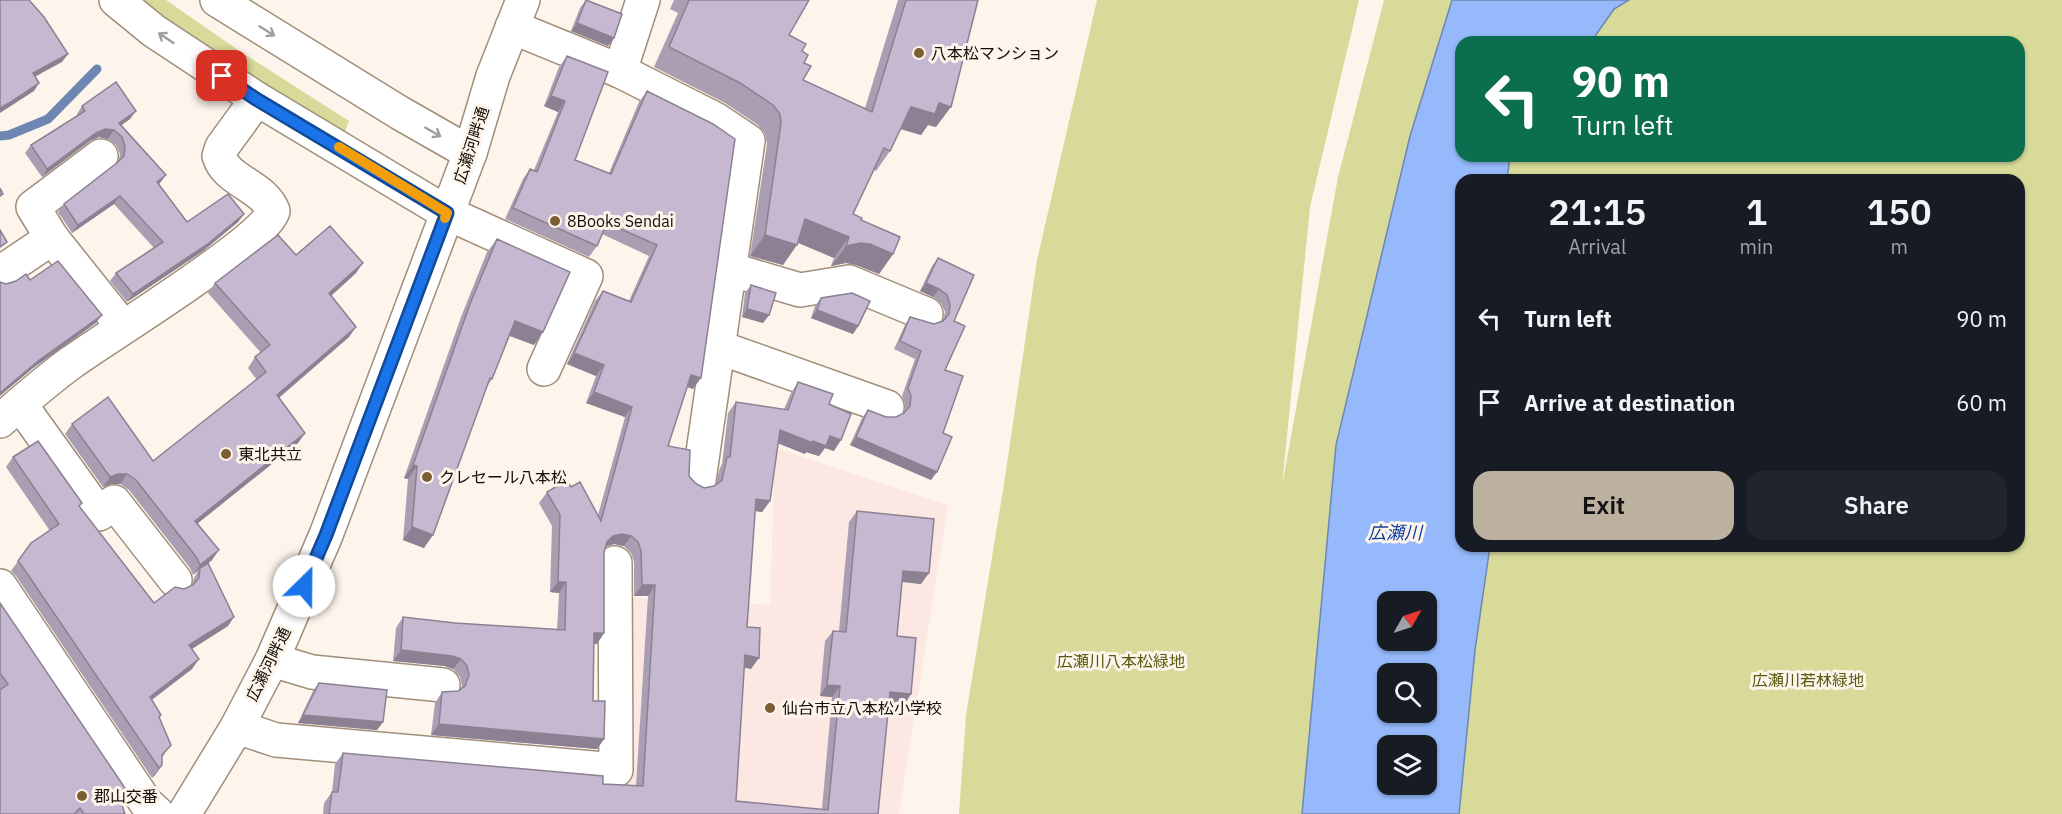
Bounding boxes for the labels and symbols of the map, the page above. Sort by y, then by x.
one-way arrow [258,25,275,38]
one-way arrow [158,32,174,44]
place label: 八本松マンション [931,43,1059,63]
marker: 八本松マンション [912,46,926,60]
pin [196,50,247,101]
street label: 広瀬河畔通 [449,104,493,186]
one-way arrow [424,126,441,138]
place label: 8Books Sendai [567,211,674,231]
marker: 8Books Sendai [548,214,562,228]
place label: 東北共立 [238,444,302,464]
marker: 東北共立 [219,447,233,461]
place label: クレセール八本松 [439,467,567,487]
marker: クレセール八本松 [420,470,434,484]
water label: 広瀬川 [1368,521,1424,544]
position arrow [272,554,336,618]
north arrow [1377,591,1437,651]
street label: 広瀬河畔通 [241,624,295,704]
park label: 広瀬川八本松緑地 [1057,651,1185,671]
park label: 広瀬川若林緑地 [1752,670,1864,690]
place label: 仙台市立八本松小学校 [782,698,942,718]
marker: 仙台市立八本松小学校 [763,701,777,715]
place label: 郡山交番 [94,786,158,806]
marker: 郡山交番 [75,789,89,803]

